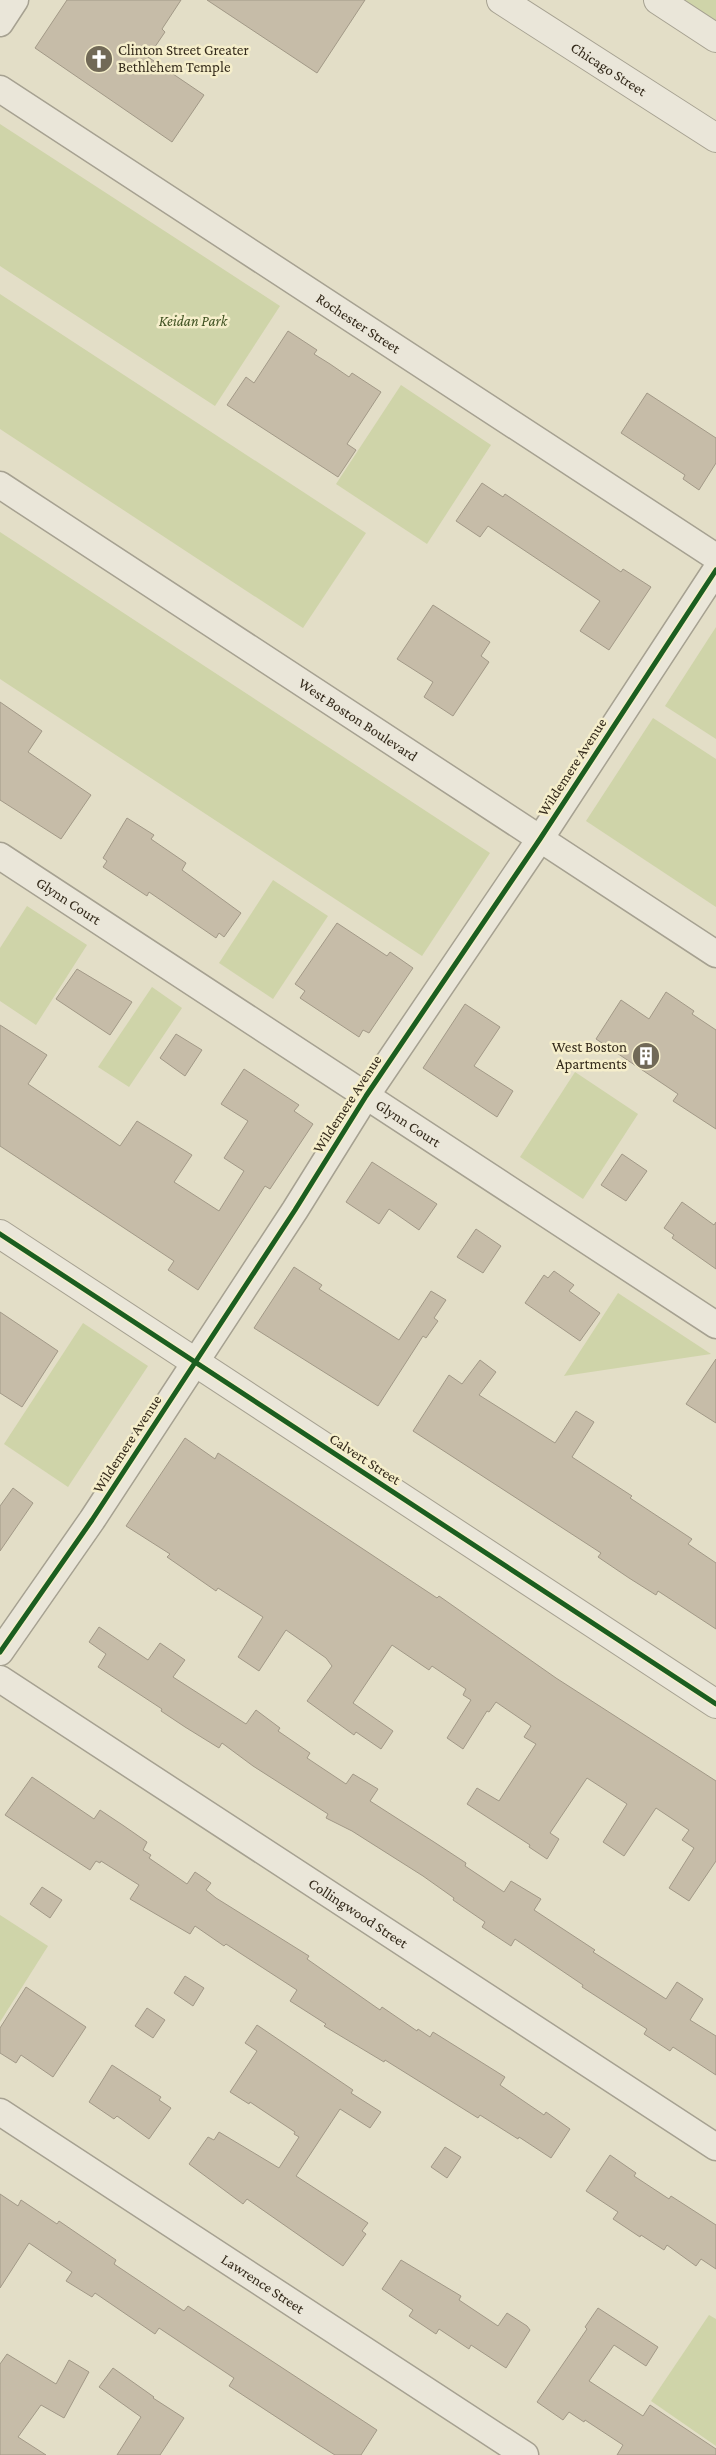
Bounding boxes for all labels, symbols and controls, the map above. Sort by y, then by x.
street label: Chicago Street [568,39,650,100]
place label: Clinton Street Greater Bethlehem Temple [118,42,249,76]
church icon: Clinton Street Greater Bethlehem Temple [84,44,114,74]
street label: Rochester Street [313,290,404,357]
park label: Keidan Park [159,313,229,329]
street label: West Boston Boulevard [296,675,421,764]
street label: Wildemere Avenue [534,715,610,819]
street label: Glynn Court [33,874,105,928]
place label: West Boston Apartments [552,1039,627,1073]
building icon: West Boston Apartments [631,1041,661,1071]
street label: Wildemere Avenue [309,1052,385,1156]
street label: Glynn Court [373,1096,444,1151]
street label: Wildemere Avenue [89,1392,165,1496]
street label: Calvert Street [327,1430,404,1488]
street label: Collingwood Street [306,1875,412,1952]
street label: Lawrence Street [218,2251,308,2317]

